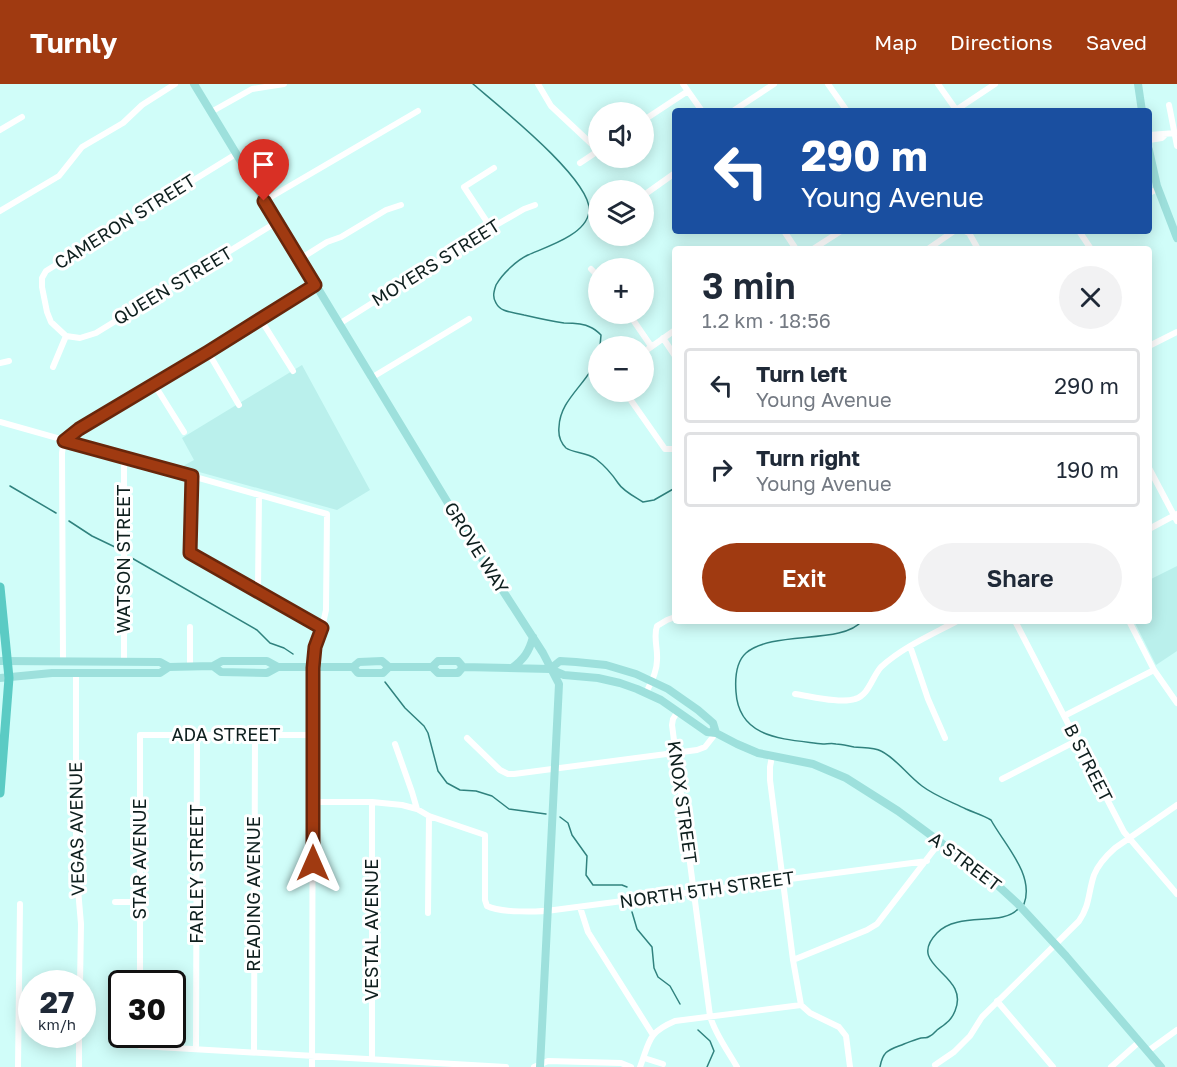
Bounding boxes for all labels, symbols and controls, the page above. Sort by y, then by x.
text: Turnly [30,26,117,59]
text: Map [874,29,917,55]
text: Directions [950,29,1053,55]
text: Saved [1086,29,1147,55]
map controls [588,102,654,402]
button: sound [588,102,654,168]
text: 290 m [801,130,928,180]
icon: left [702,132,780,210]
pin [238,139,289,201]
icon: arrive [247,148,280,181]
street label: CAMERON STREET [50,169,199,273]
button: layers [588,180,654,246]
text: Young Avenue [801,181,984,213]
street label: MOYERS STREET [367,214,504,310]
street label: QUEEN STREET [109,241,236,329]
button: + [588,258,654,324]
text: 3 min [702,264,796,307]
button: close [1059,266,1122,329]
text: 1.2 km · 18:56 [702,308,831,332]
button: − [588,336,654,402]
text: Turn left [756,360,847,387]
icon: left [705,369,738,402]
text: 290 m [1054,372,1119,399]
text: Young Avenue [756,387,892,411]
text: Turn right [756,444,860,471]
icon: right [705,453,738,486]
text: 190 m [1056,456,1119,483]
text: Young Avenue [756,471,892,495]
street label: WATSON STREET [112,485,134,633]
street label: GROVE WAY [440,498,514,598]
button: Exit [702,543,906,612]
button: Share [918,543,1122,612]
street label: B STREET [1060,720,1118,805]
street label: ADA STREET [172,723,280,745]
street label: KNOX STREET [664,739,702,865]
street label: VEGAS AVENUE [64,762,88,896]
street label: STAR AVENUE [128,798,150,920]
street label: FARLEY STREET [185,804,207,944]
street label: READING AVENUE [242,816,264,972]
street label: A STREET [925,827,1006,895]
position arrow [281,831,345,895]
street label: VESTAL AVENUE [360,859,382,1001]
street label: NORTH 5TH STREET [618,866,796,912]
speed limit sign: 30 [108,970,186,1048]
text: 27 [40,984,74,1020]
text: km/h [38,1015,76,1033]

